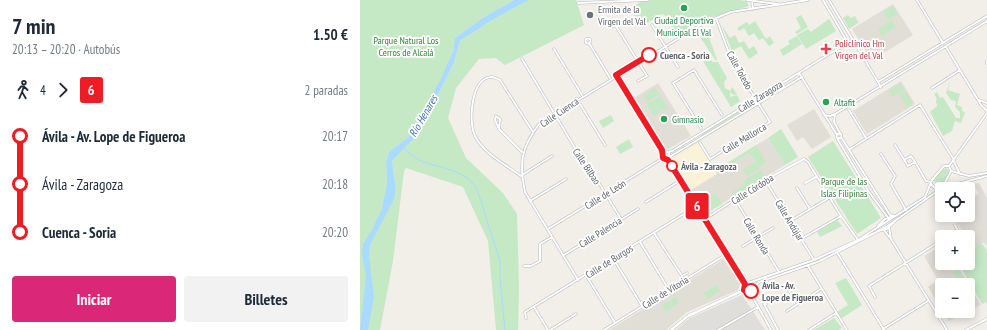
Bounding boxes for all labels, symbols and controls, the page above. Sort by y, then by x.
place label: Ermita de la Virgen del Val [597,3,646,28]
marker: Ciudad Deportiva Municipal El Val [679,3,689,13]
marker: Ermita de la Virgen del Val [585,10,595,20]
text: 7 min [12,12,55,40]
place label: Ciudad Deportiva Municipal El Val [654,14,714,39]
text: 1.50 € [313,25,348,44]
park label: Parque Natural Los Cerros de Alcalá [374,34,439,59]
place label: Policlínico Hm Virgen del Val [834,37,884,62]
text: 20:13 – 20:20 · Autobús [12,41,120,58]
marker: Policlínico Hm Virgen del Val [820,43,832,55]
marker: Cuenca - Soria [641,47,657,63]
place label: Cuenca - Soria [660,49,710,62]
street label: Calle Toledo [724,49,755,92]
street label: Calle Zaragoza [735,78,785,115]
icon: walk [12,79,34,101]
icon: forward [52,79,74,101]
text: 6 [88,81,95,99]
text: 4 [40,82,46,99]
text: 2 paradas [305,82,348,99]
water label: Río Henares [406,92,441,139]
street label: Calle Cuenca [537,95,581,130]
place label: Altafit [834,96,855,109]
marker: Altafit [821,97,831,107]
place label: Gimnasio [672,113,704,126]
marker: Gimnasio [659,114,669,124]
street label: Calle Mallorca [720,120,769,157]
text: Ávila - Av. Lope de Figueroa [42,127,185,146]
text: 20:17 [322,128,348,145]
street label: Calle Bilbao [570,146,604,187]
marker: Ávila - Zaragoza [666,160,678,172]
place label: Ávila - Zaragoza [680,160,737,173]
street label: Calle Córdoba [729,171,776,208]
text: Ávila - Zaragoza [42,175,123,194]
park label: Parque de las Islas Filipinas [821,175,868,200]
text: 20:18 [322,176,348,193]
street label: Calle de León [582,177,628,212]
map controls [935,182,975,318]
button: locate [935,182,975,222]
line badge: 6 [684,193,710,219]
text: 6 [694,197,700,215]
street label: Calle Andújar [772,197,807,243]
street label: Calle Palencia [576,214,624,251]
street label: Calle Ronda [740,215,773,257]
text: Cuenca - Soria [42,223,116,242]
text: 20:20 [322,224,348,241]
button: + [935,230,975,270]
street label: Calle de Burgos [583,241,636,281]
street label: Calle de Vitoria [640,273,691,312]
button: Iniciar [12,276,176,322]
button: Billetes [184,276,348,322]
button: − [935,278,975,318]
place label: Ávila - Av. Lope de Figueroa [761,279,823,304]
marker: Ávila - Av. Lope de Figueroa [743,283,759,299]

